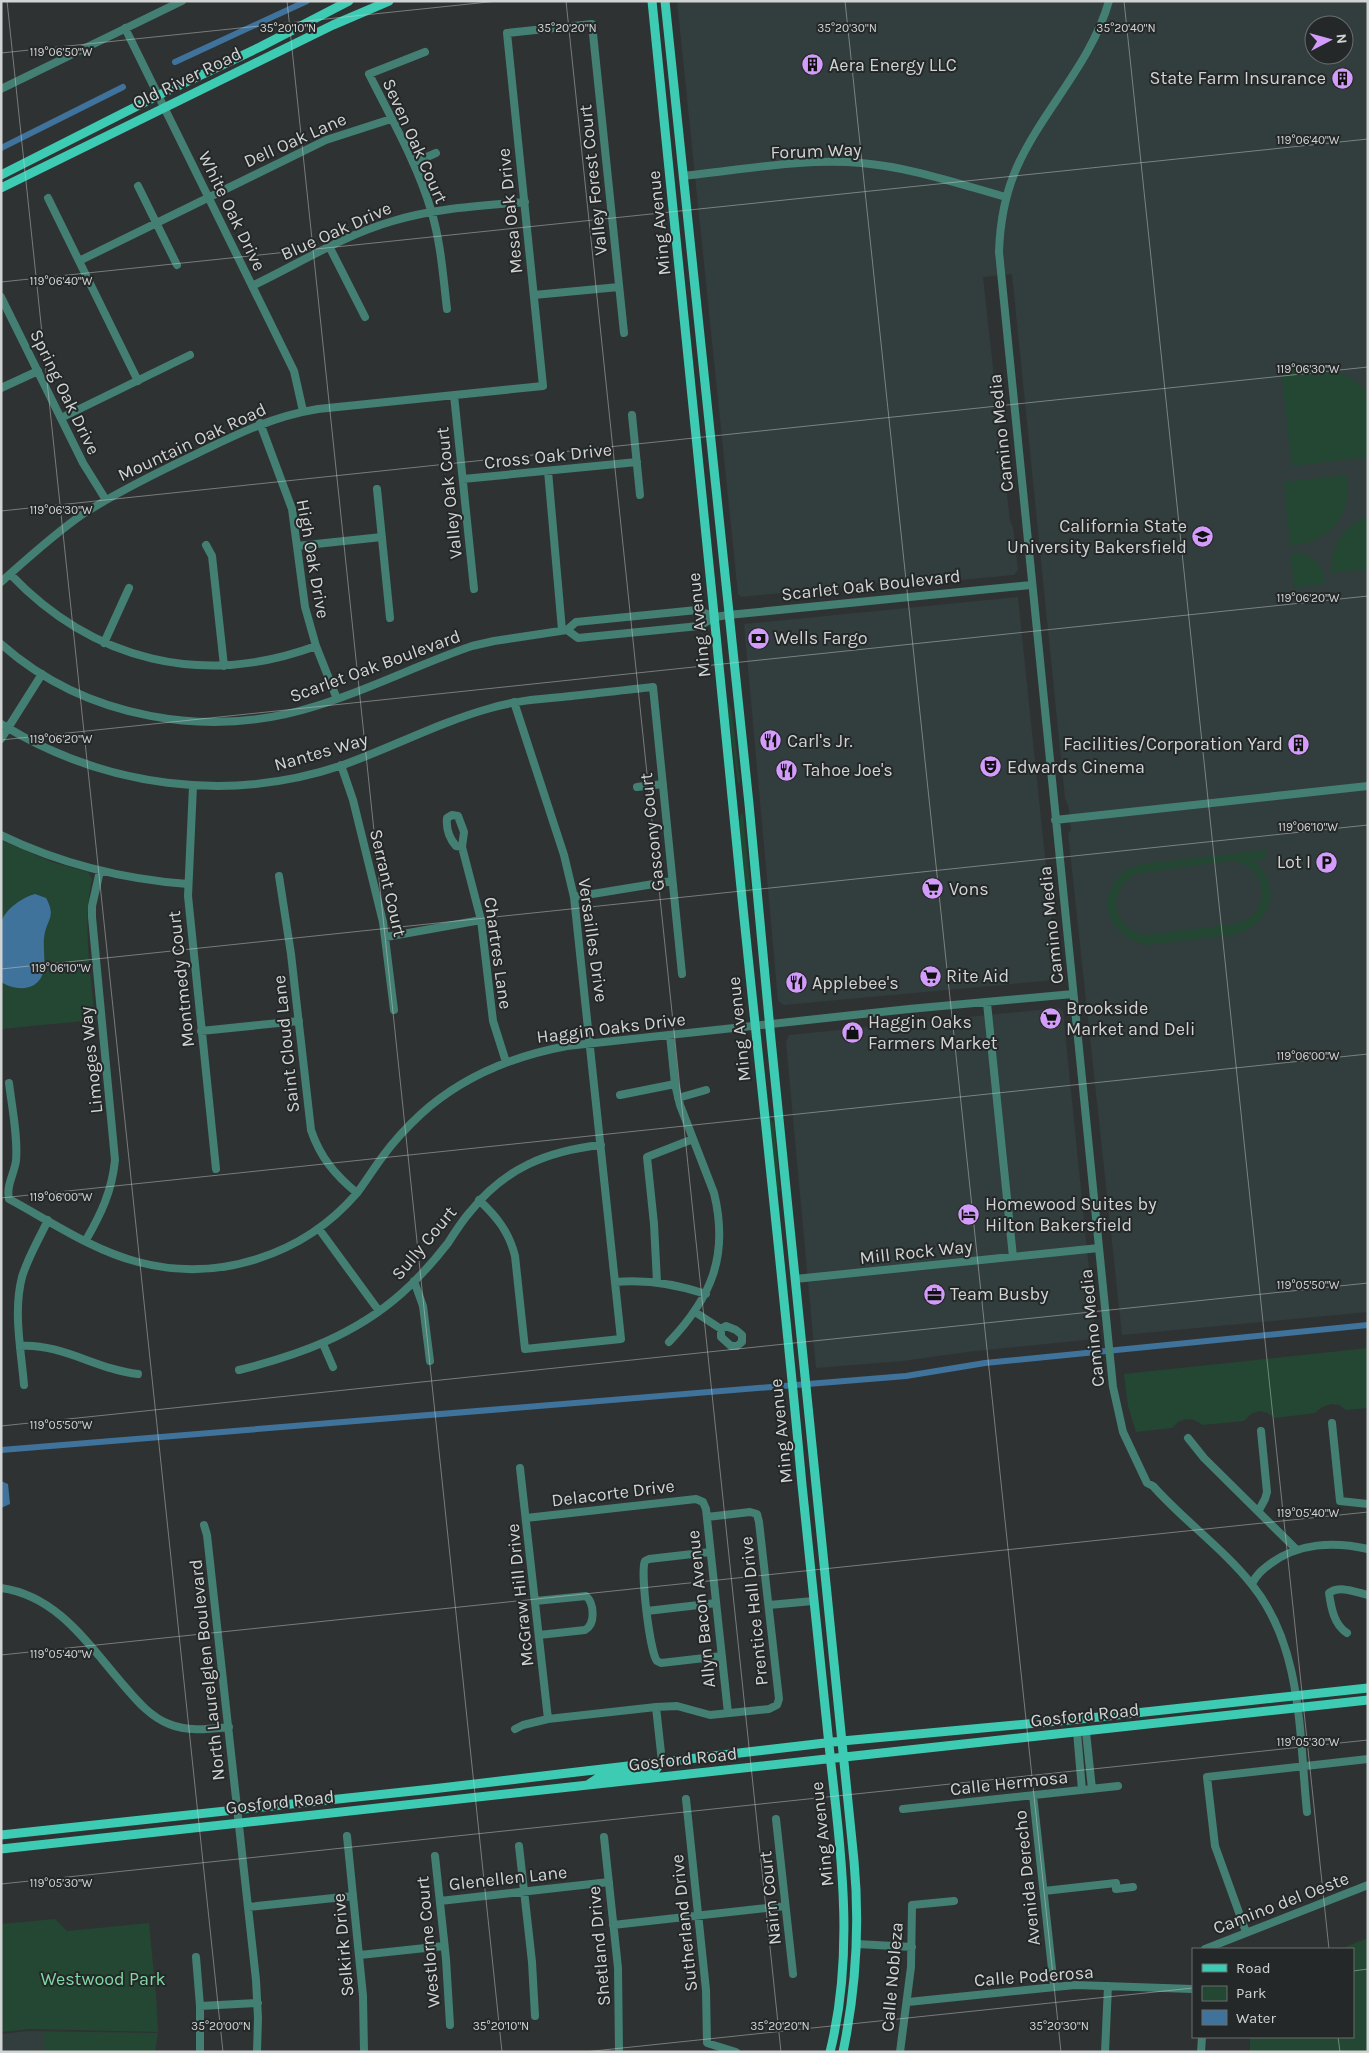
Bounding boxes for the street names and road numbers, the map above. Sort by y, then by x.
street label: Old River Road [129,42,245,114]
street label: Seven Oak Court [378,75,453,207]
street label: Valley Forest Court [574,103,612,256]
street label: Dell Oak Lane [240,108,350,172]
street label: Forum Way [770,138,863,164]
street label: White Oak Drive [193,147,271,275]
street label: Mesa Oak Drive [492,147,528,275]
street label: Ming Avenue [643,170,675,276]
street label: Blue Oak Drive [277,197,395,265]
street label: Spring Oak Drive [25,326,105,458]
street label: Camino Media [984,373,1018,493]
street label: Mountain Oak Road [114,398,270,486]
street label: Valley Oak Court [431,426,467,560]
street label: Cross Oak Drive [483,438,613,474]
street label: High Oak Drive [292,498,334,620]
street label: Scarlet Oak Boulevard [780,565,962,605]
street label: Ming Avenue [683,572,715,678]
street label: Scarlet Oak Boulevard [287,625,463,707]
street label: Nantes Way [272,728,371,776]
street label: Gascony Court [635,772,669,892]
street label: Serrant Court [365,827,411,939]
street label: Camino Media [1034,865,1068,985]
street label: Versailles Drive [573,877,613,1003]
street label: Chartres Lane [479,896,517,1010]
street label: Montmedy Court [163,909,199,1048]
street label: Saint Cloud Lane [268,974,304,1114]
street label: Ming Avenue [723,976,755,1082]
street label: Limoges Way [74,1005,108,1115]
street label: Haggin Oaks Drive [535,1008,687,1048]
street label: Sully Court [387,1201,461,1284]
street label: Mill Rock Way [858,1235,974,1269]
street label: Camino Media [1075,1268,1109,1388]
street label: Ming Avenue [765,1378,797,1484]
street label: Delacorte Drive [550,1475,676,1511]
street label: McGraw Hill Drive [502,1522,538,1668]
street label: Allyn Bacon Avenue [682,1529,720,1689]
street label: Prentice Hall Drive [735,1535,773,1687]
street label: North Laurelglen Boulevard [184,1558,230,1782]
street label: Gosford Road [1030,1698,1140,1732]
street label: Gosford Road [628,1742,738,1776]
street label: Calle Hermosa [949,1766,1069,1800]
street label: Ming Avenue [806,1781,838,1887]
street label: Gosford Road [225,1785,335,1819]
street label: Avenida Derecho [1009,1809,1045,1947]
street label: Nairn Court [754,1850,786,1946]
street label: Sutherland Drive [666,1853,702,1993]
street label: Glenellen Lane [448,1861,568,1895]
street label: Camino del Oeste [1210,1867,1352,1939]
street label: Westlorne Court [411,1875,445,2009]
street label: Shetland Drive [583,1885,615,2007]
street label: Selkirk Drive [328,1892,358,1998]
street label: Calle Nobleza [876,1921,908,2033]
street label: Calle Poderosa [973,1961,1095,1991]

